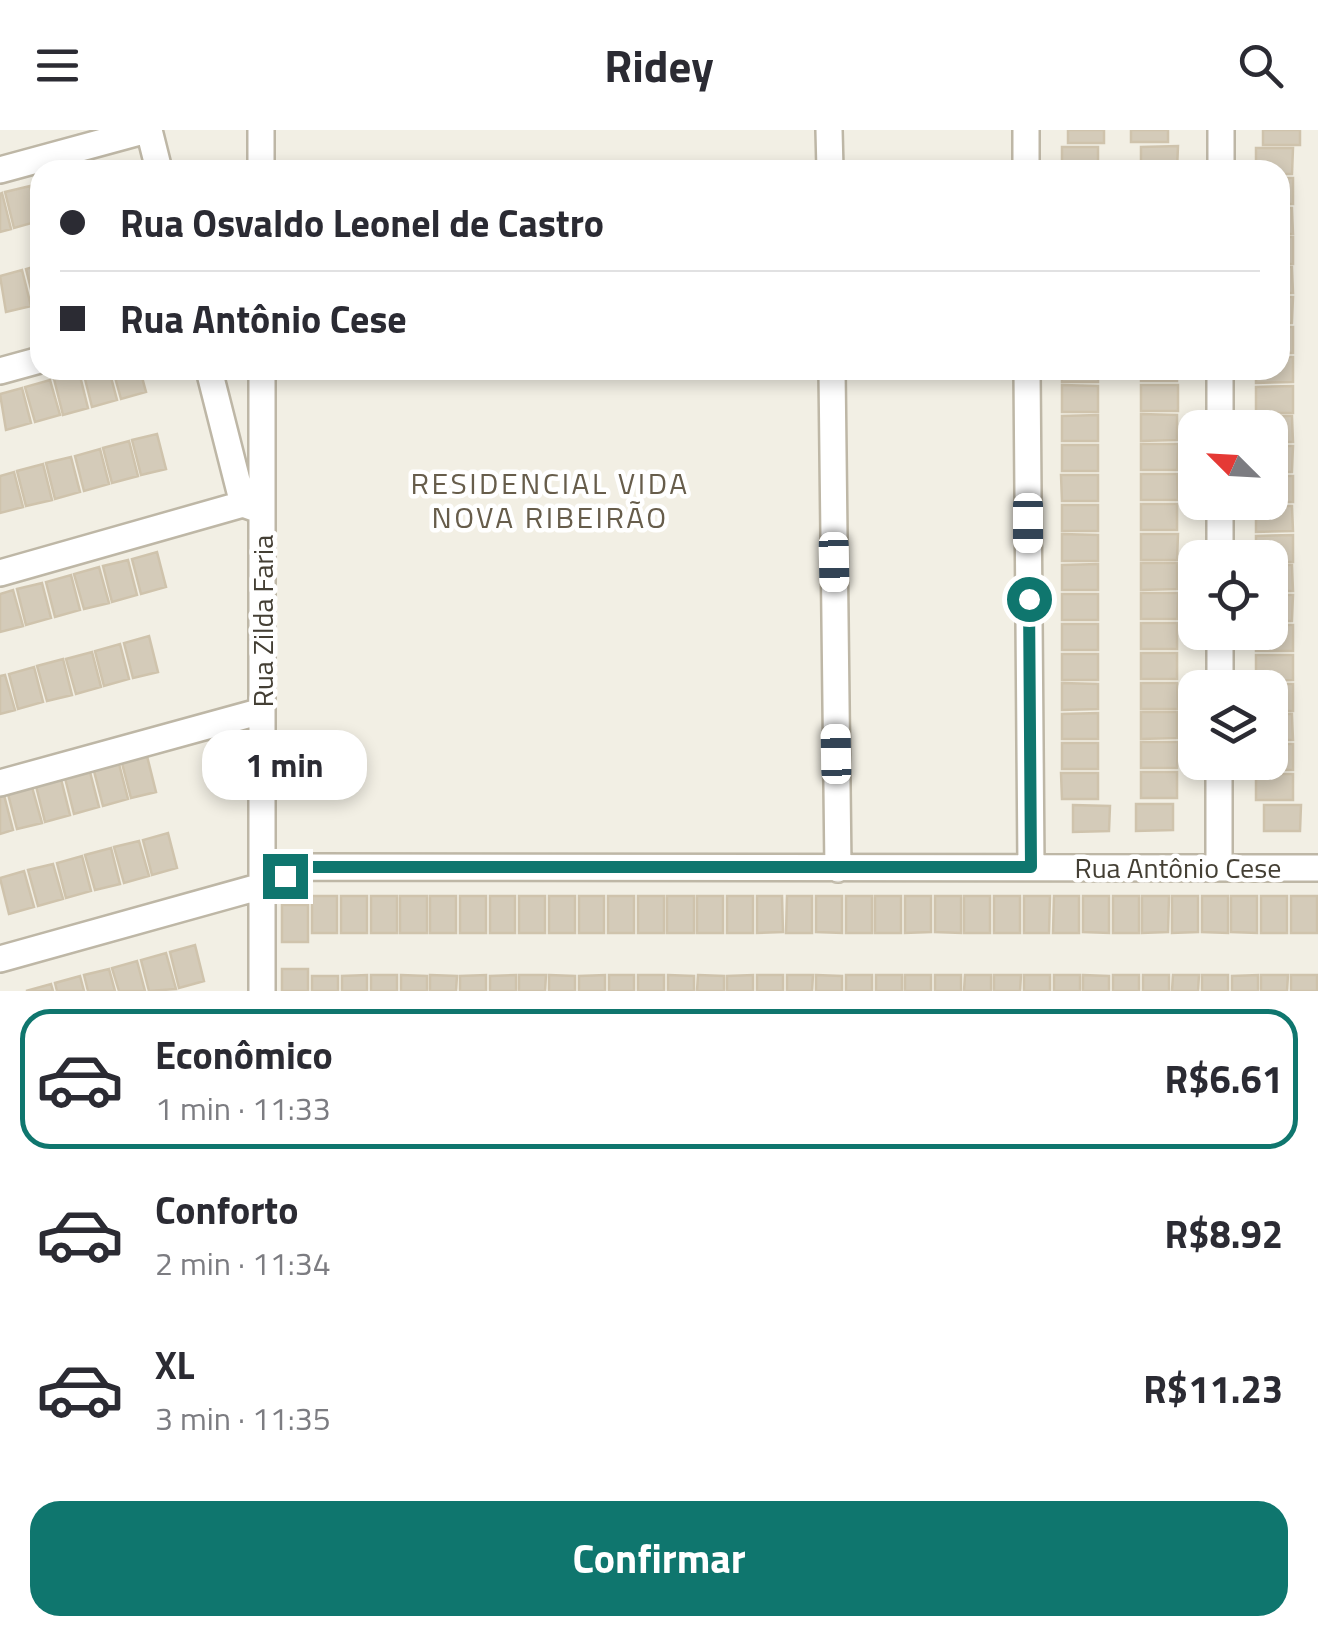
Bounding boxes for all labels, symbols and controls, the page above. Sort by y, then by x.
text: Ridey [604,31,714,99]
icon: menu [30,38,85,93]
icon: search [1233,38,1288,93]
text: Rua Osvaldo Leonel de Castro [120,194,604,252]
text: Rua Antônio Cese [120,290,407,348]
north arrow [1178,410,1288,520]
map controls [1178,410,1288,780]
district label: RESIDENCIAL VIDA NOVA RIBEIRÃO [410,460,690,540]
car [1013,493,1043,553]
car [818,532,850,592]
street label: Rua Zilda Faria [241,535,284,707]
button: locate [1178,540,1288,650]
route start [1007,577,1052,622]
button: layers [1178,670,1288,780]
car [820,724,852,784]
callout: 1 min [202,731,368,801]
text: 1 min [246,741,323,789]
street label: Rua Antônio Cese [1075,846,1281,889]
route end [263,854,308,899]
text: Econômico [155,1026,333,1084]
icon: car [35,1034,125,1124]
text: R$6.61 [1165,1050,1283,1108]
text: 1 min · 11:33 [155,1084,331,1132]
text: Conforto [155,1181,298,1239]
icon: car [35,1189,125,1279]
text: R$8.92 [1165,1205,1283,1263]
text: 2 min · 11:34 [155,1239,331,1287]
text: XL [155,1336,195,1394]
icon: car [35,1344,125,1434]
text: R$11.23 [1143,1360,1283,1418]
text: 3 min · 11:35 [155,1394,331,1442]
button: Confirmar [30,1501,1288,1616]

